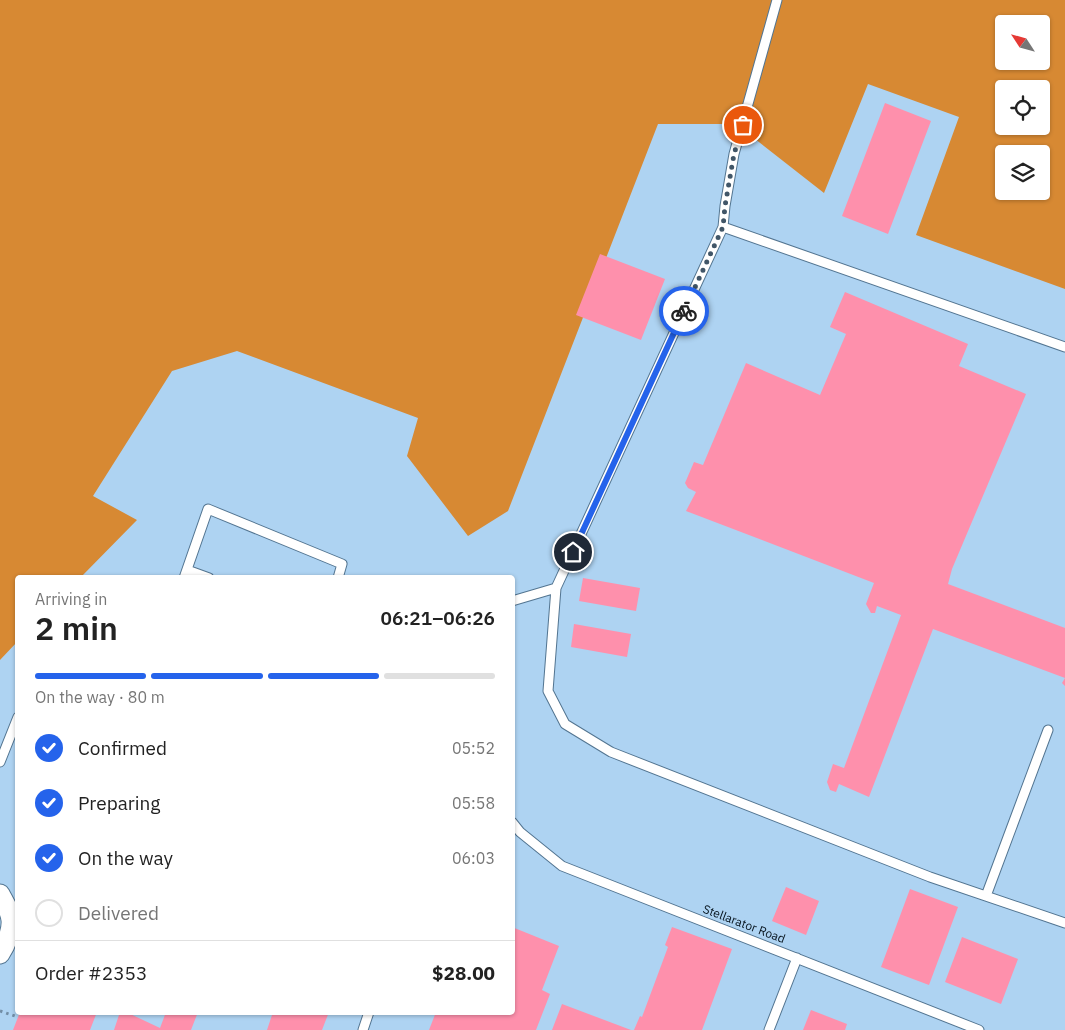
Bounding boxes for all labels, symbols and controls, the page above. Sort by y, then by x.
north arrow [995,15,1050,70]
map controls [995,15,1050,200]
button: locate [995,80,1050,135]
pin [722,104,764,146]
icon: bag [729,111,757,139]
button: layers [995,145,1050,200]
courier [659,286,709,336]
icon: bike [670,297,698,325]
pin [552,531,594,573]
icon: home [559,538,587,566]
text: Arriving in [35,589,107,609]
text: 06:21–06:26 [381,606,495,630]
text: 2 min [35,607,118,649]
text: On the way · 80 m [35,687,165,707]
icon: check [35,734,63,762]
text: Confirmed [78,736,167,760]
text: 05:52 [452,738,495,758]
icon: check [35,789,63,817]
text: Preparing [78,791,160,815]
text: 05:58 [452,793,495,813]
icon: check [35,844,63,872]
text: On the way [78,846,173,870]
text: 06:03 [452,848,495,868]
text: Delivered [78,901,159,925]
street label: Stellarator Road [701,901,788,946]
text: Order #2353 [35,961,147,985]
text: $28.00 [432,961,495,985]

